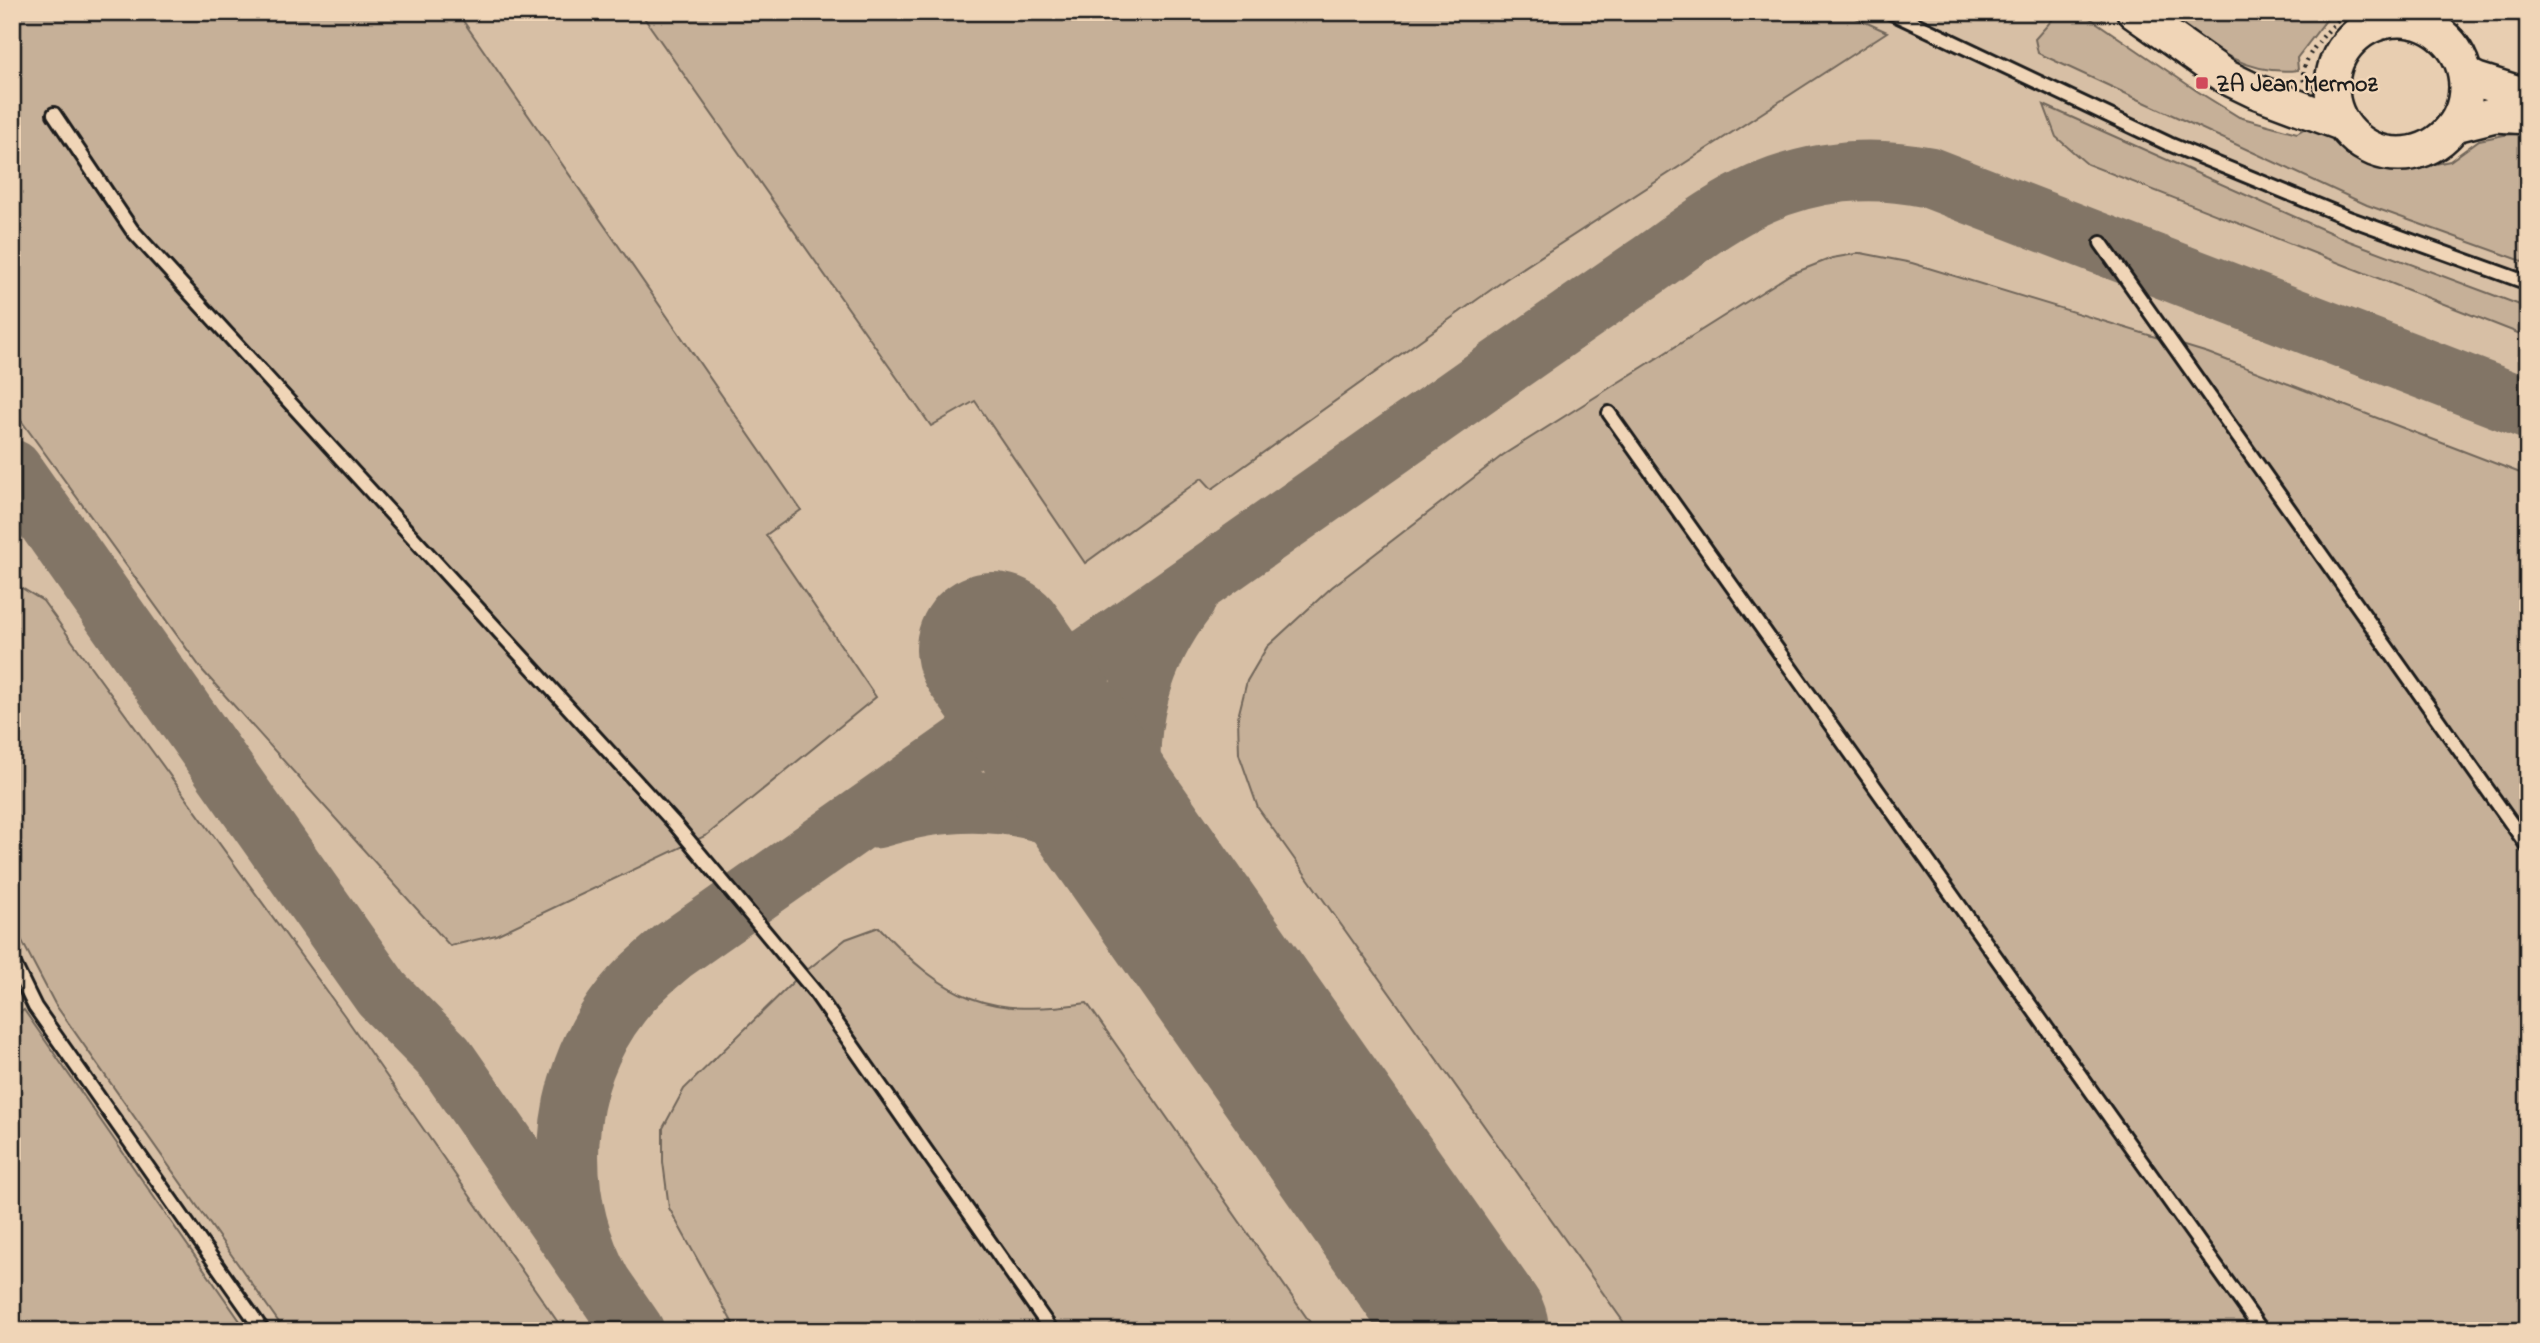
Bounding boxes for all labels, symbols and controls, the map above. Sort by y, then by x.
place label: ZA Jean Mermoz [2216,68,2379,103]
marker: ZA Jean Mermoz [2194,75,2210,91]

